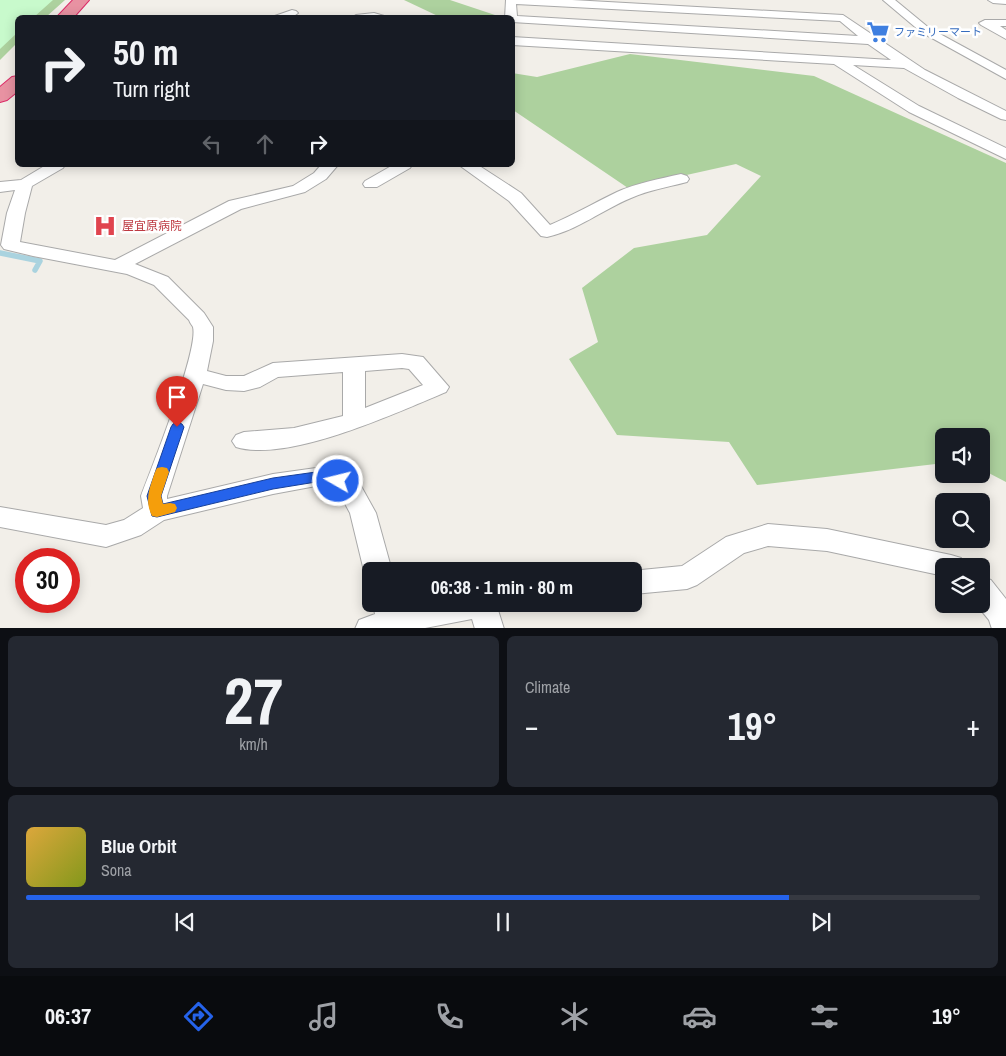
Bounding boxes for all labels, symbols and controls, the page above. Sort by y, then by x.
supermarket icon: ファミリーマート [865,19,891,45]
place label: ファミリーマート [894,25,982,39]
text: 50 m [113,29,178,76]
icon: right [30,35,95,100]
text: Turn right [113,74,190,104]
icon: left [198,130,226,158]
icon: ahead [251,130,279,158]
icon: right [304,130,332,158]
hospital icon: 屋宜原病院 [92,213,118,239]
place label: 屋宜原病院 [122,218,182,234]
pin [156,376,198,427]
icon: arrive [163,383,191,411]
map controls [935,428,990,613]
button: sound [935,428,990,483]
position arrow [311,454,363,506]
button: search [935,493,990,548]
speed limit sign: 30 [15,548,80,613]
button: layers [935,558,990,613]
text: 06:38 · 1 min · 80 m [431,574,573,600]
text: 27 [224,657,283,744]
text: Climate [525,676,570,698]
text: 19° [728,701,777,752]
text: − [525,707,538,745]
text: + [967,707,980,745]
text: km/h [239,733,268,755]
text: Blue Orbit [101,833,176,859]
text: Sona [101,859,132,881]
icon: previous [171,908,199,936]
icon: pause [489,908,517,936]
icon: next [807,908,835,936]
icon: directions [181,999,216,1034]
icon: music [306,999,341,1034]
icon: phone [432,999,467,1034]
icon: climate [557,999,592,1034]
icon: car [682,999,717,1034]
icon: filters [807,999,842,1034]
text: 06:37 [45,1001,91,1031]
text: 19° [932,1001,961,1031]

